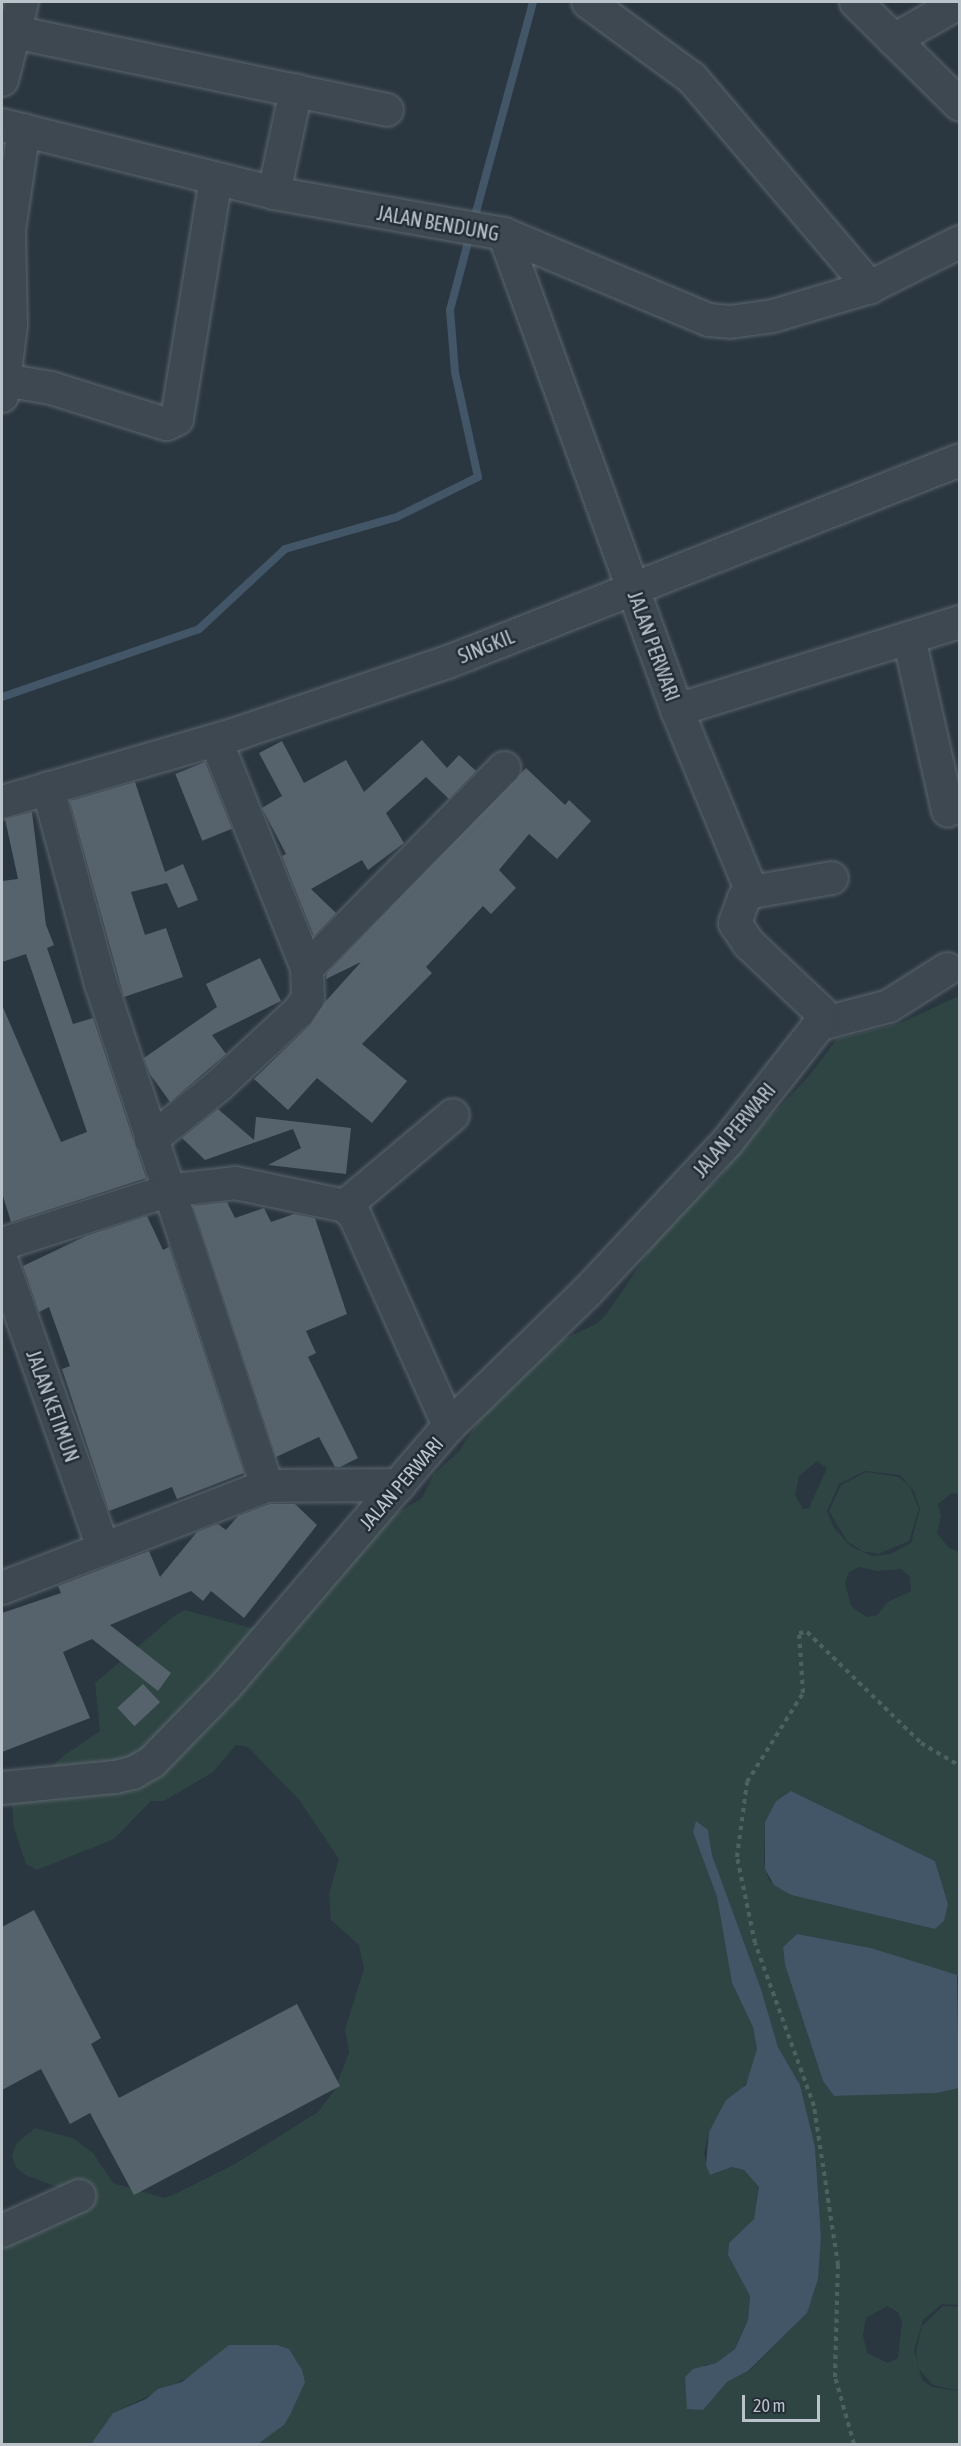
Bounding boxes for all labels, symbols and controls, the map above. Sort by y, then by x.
street label: JALAN BENDUNG [375,200,501,246]
street label: JALAN PERWARI [623,588,685,704]
street label: SINGKIL [454,624,518,668]
street label: JALAN PERWARI [688,1078,780,1182]
street label: JALAN KETIMUN [22,1347,84,1465]
street label: JALAN PERWARI [354,1432,448,1534]
scale bar [745,2383,823,2421]
text: 20 m [753,2395,785,2416]

